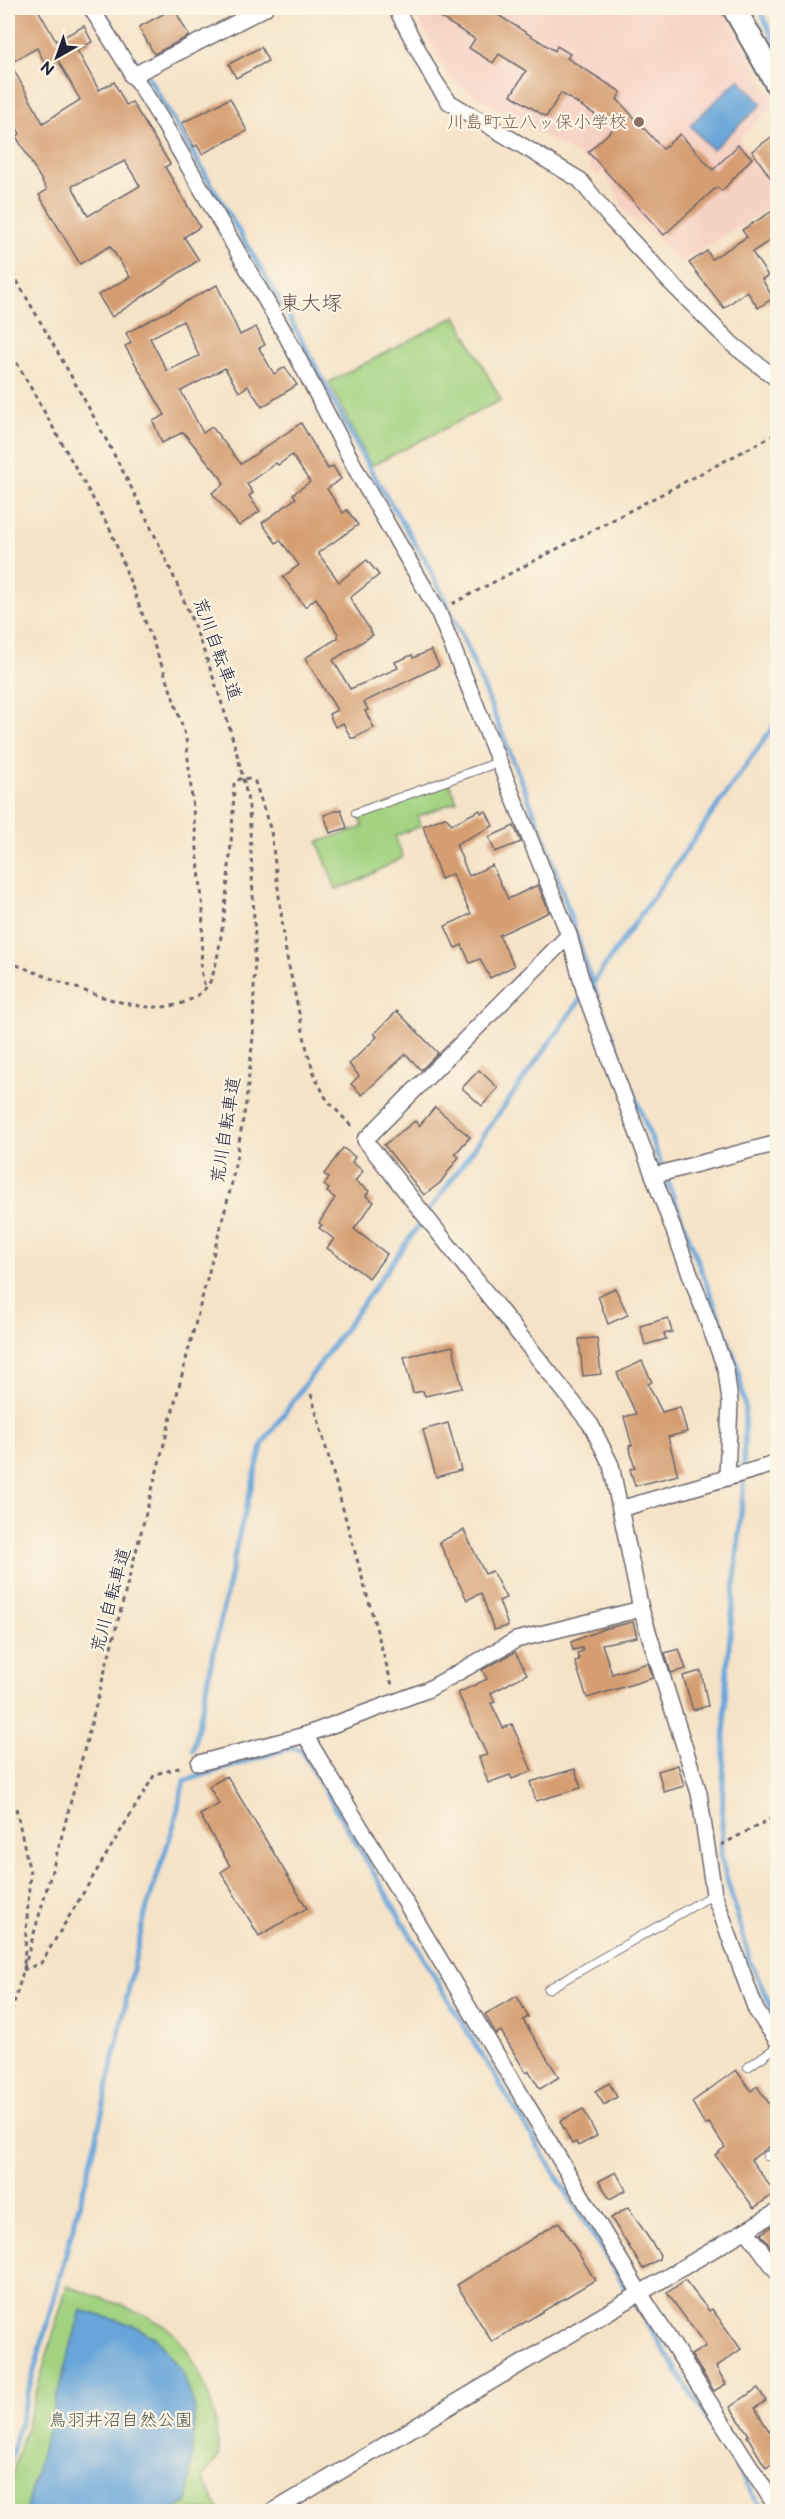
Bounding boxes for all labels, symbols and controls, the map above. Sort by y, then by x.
north arrow [27,27,87,87]
text: N [38,56,59,78]
place label: 川島町立八ッ保小学校 [447,112,627,133]
marker: 川島町立八ッ保小学校 [632,115,646,129]
district label: 東大塚 [280,291,343,316]
street label: 荒川自転車道 [189,595,245,703]
street label: 荒川自転車道 [207,1075,245,1185]
street label: 荒川自転車道 [87,1545,135,1655]
park label: 鳥羽井沼自然公園 [49,2410,193,2431]

